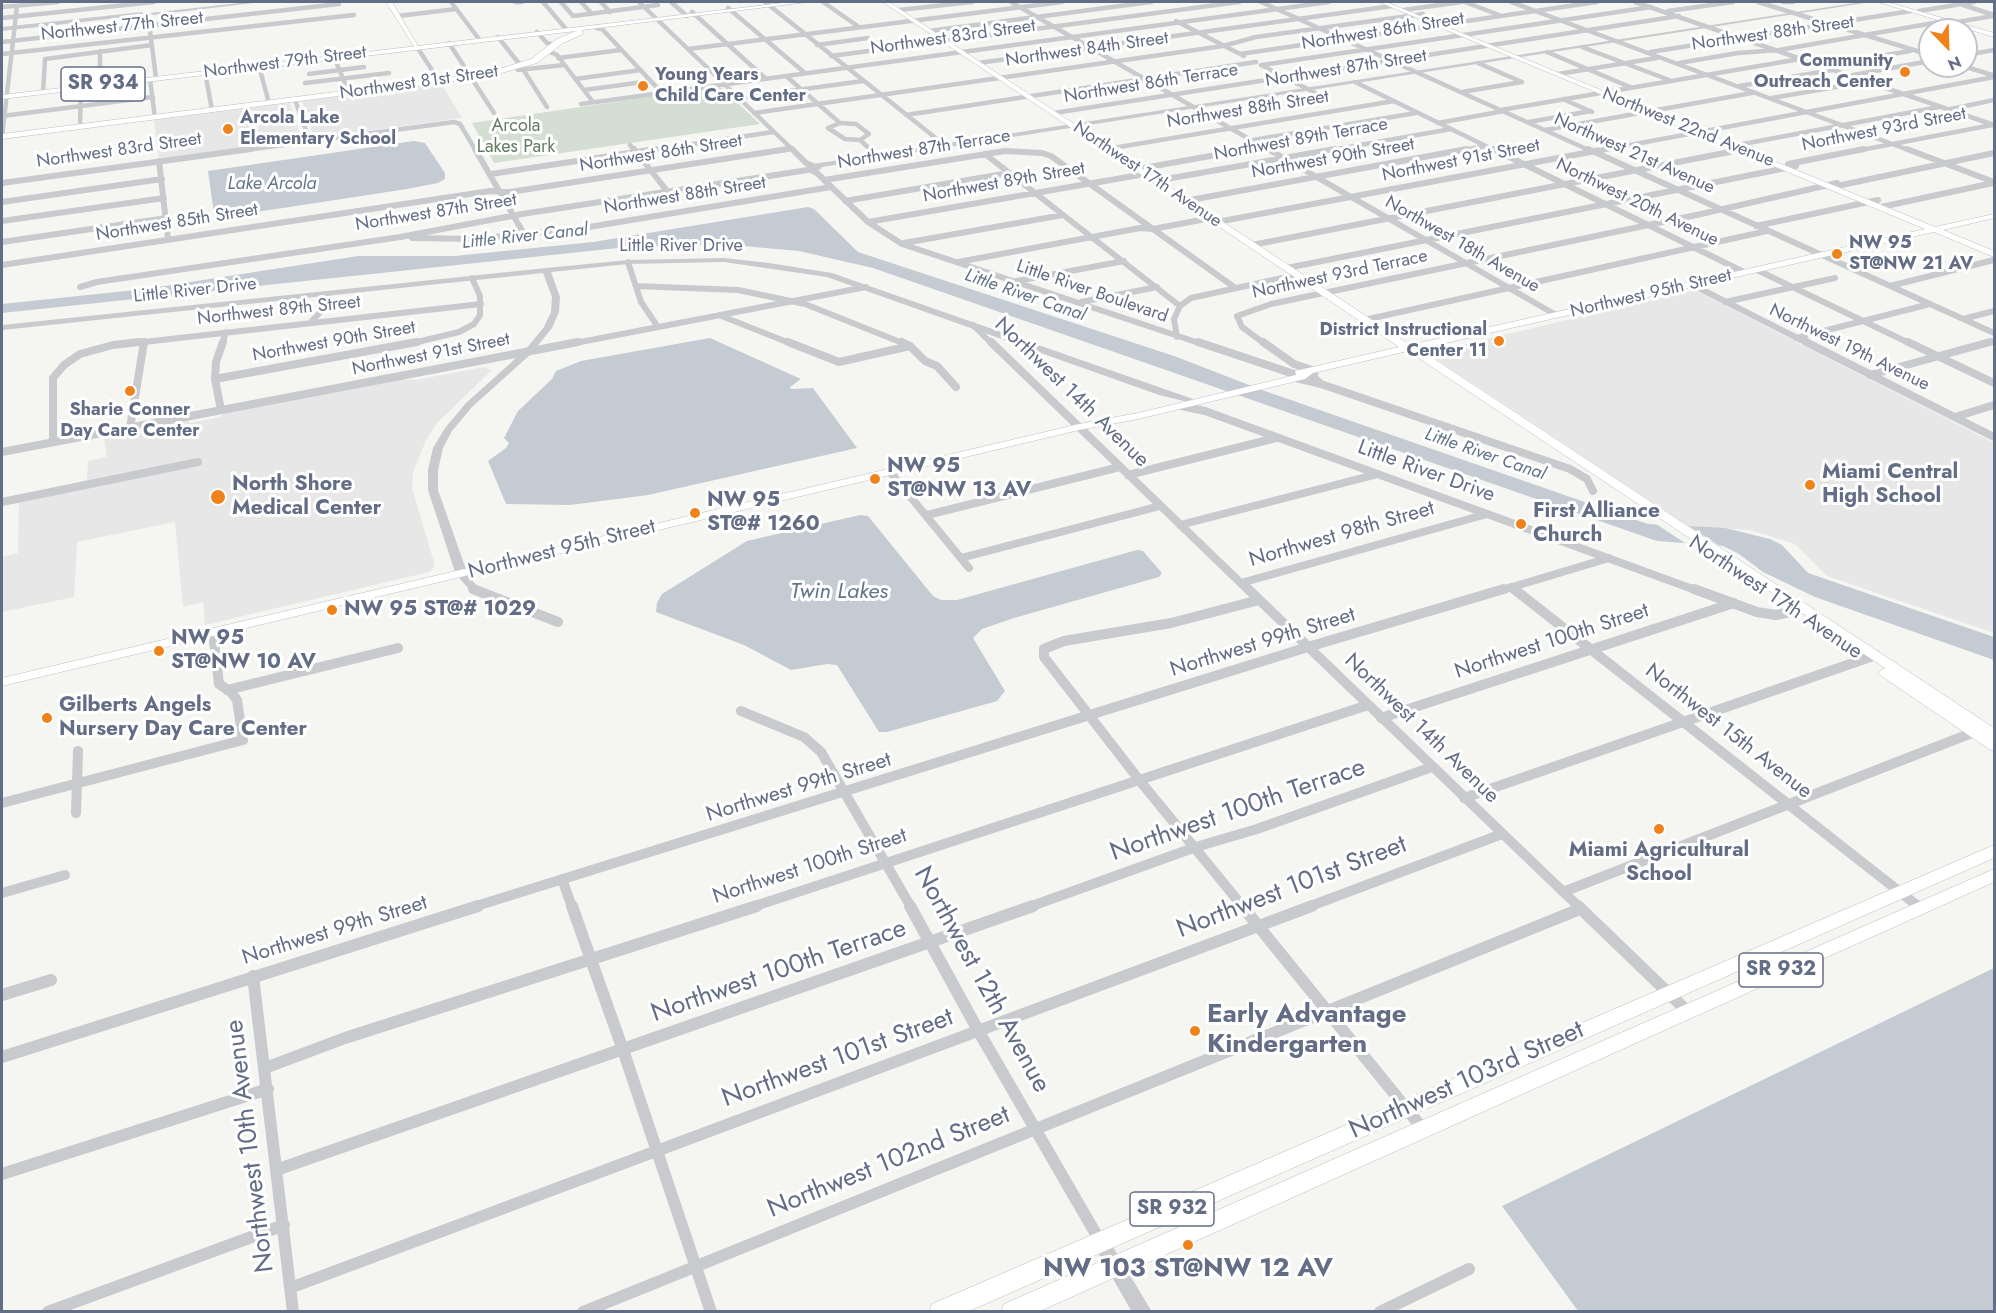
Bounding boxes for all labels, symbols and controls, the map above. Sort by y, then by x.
street label: Northwest 77th Street [40,8,204,46]
street label: Northwest 86th Street [1300,8,1466,56]
street label: Northwest 88th Street [1690,12,1856,56]
street label: Northwest 83rd Street [869,16,1037,60]
north arrow [1918,18,1978,78]
street label: Northwest 84th Street [1004,28,1170,72]
street label: Northwest 79th Street [202,42,368,84]
street label: Northwest 87th Street [1264,46,1428,92]
text: N [1944,50,1965,76]
place label: Community Outreach Center [1754,51,1893,94]
street label: Northwest 86th Terrace [1062,60,1240,108]
street label: Northwest 81st Street [338,61,500,105]
place label: Young Years Child Care Center [655,65,806,107]
marker: Community Outreach Center [1898,65,1912,79]
road number: SR 934 [61,67,145,101]
marker: Young Years Child Care Center [636,79,650,93]
street label: Northwest 22nd Avenue [1599,84,1777,172]
street label: Northwest 88th Street [1166,87,1330,133]
street label: Northwest 93rd Street [1800,103,1968,157]
place label: Arcola Lake Elementary School [240,108,396,150]
street label: Northwest 21st Avenue [1550,109,1718,199]
street label: Northwest 89th Terrace [1212,114,1390,166]
park label: Arcola Lakes Park [477,116,555,158]
street label: Northwest 17th Avenue [1069,117,1225,233]
marker: Arcola Lake Elementary School [221,122,235,136]
street label: Northwest 87th Terrace [836,126,1012,174]
street label: Northwest 83rd Street [35,129,203,173]
street label: Northwest 86th Street [578,130,744,178]
street label: Northwest 90th Street [1250,134,1416,184]
street label: Northwest 91st Street [1380,135,1542,187]
street label: Northwest 20th Avenue [1552,154,1722,252]
street label: Northwest 89th Street [921,158,1087,208]
street label: Northwest 88th Street [603,173,767,219]
water label: Lake Arcola [228,174,316,196]
street label: Northwest 87th Street [354,190,518,236]
street label: Northwest 18th Avenue [1381,192,1543,298]
street label: Northwest 85th Street [94,200,260,246]
water label: Little River Canal [461,220,589,254]
place label: NW 95 ST@NW 21 AV [1849,233,1973,276]
street label: Little River Drive [619,236,743,258]
street label: Northwest 93rd Terrace [1250,246,1430,304]
marker: NW 95 ST@NW 21 AV [1830,247,1844,261]
street label: Little River Boulevard [1013,256,1171,328]
water label: Little River Canal [962,265,1088,327]
street label: Northwest 95th Street [1568,265,1734,323]
street label: Little River Drive [132,274,258,308]
street label: Northwest 89th Street [196,292,362,330]
street label: Northwest 19th Avenue [1765,300,1933,396]
street label: Northwest 14th Avenue [989,313,1153,473]
street label: Northwest 90th Street [251,317,417,367]
place label: District Instructional Center 11 [1320,320,1487,362]
street label: Northwest 91st Street [350,329,512,381]
marker: District Instructional Center 11 [1492,334,1506,348]
marker: Sharie Conner Day Care Center [123,384,137,398]
place label: Sharie Conner Day Care Center [60,400,200,442]
water label: Little River Canal [1422,424,1548,486]
street label: Little River Drive [1354,436,1498,508]
place label: NW 95 ST@NW 13 AV [887,454,1031,504]
place label: Miami Central High School [1822,460,1958,510]
place label: North Shore Medical Center [232,472,381,522]
marker: NW 95 ST@NW 13 AV [868,472,882,486]
marker: Miami Central High School [1803,478,1817,492]
marker: North Shore Medical Center [209,488,227,506]
place label: NW 95 ST@# 1260 [707,488,820,538]
street label: Northwest 98th Street [1246,496,1438,574]
place label: First Alliance Church [1533,499,1660,549]
marker: NW 95 ST@# 1260 [688,506,702,520]
street label: Northwest 95th Street [466,515,658,585]
marker: First Alliance Church [1514,517,1528,531]
street label: Northwest 17th Avenue [1683,531,1867,665]
water label: Twin Lakes [790,580,888,606]
place label: NW 95 ST@# 1029 [344,597,536,623]
street label: Northwest 100th Street [1452,599,1652,685]
marker: NW 95 ST@# 1029 [325,603,339,617]
street label: Northwest 99th Street [1167,603,1359,683]
place label: NW 95 ST@NW 10 AV [171,626,316,676]
marker: NW 95 ST@NW 10 AV [152,644,166,658]
street label: Northwest 14th Avenue [1339,649,1503,809]
street label: Northwest 15th Avenue [1640,659,1816,805]
place label: Gilberts Angels Nursery Day Care Center [59,693,307,743]
marker: Gilberts Angels Nursery Day Care Center [40,711,54,725]
street label: Northwest 99th Street [703,748,895,828]
street label: Northwest 100th Terrace [1106,753,1370,869]
marker: Miami Agricultural School [1652,822,1666,836]
street label: Northwest 100th Street [710,824,910,910]
street label: Northwest 101st Street [1173,830,1411,946]
place label: Miami Agricultural School [1569,838,1749,888]
street label: Northwest 12th Avenue [906,862,1056,1098]
street label: Northwest 99th Street [239,891,431,971]
street label: Northwest 100th Terrace [647,914,911,1030]
road number: SR 932 [1739,953,1823,987]
place label: Early Advantage Kindergarten [1207,1000,1407,1062]
street label: Northwest 101st Street [718,1003,958,1115]
street label: Northwest 103rd Street [1345,1015,1589,1147]
street label: Northwest 10th Avenue [220,1018,282,1274]
marker: Early Advantage Kindergarten [1188,1024,1202,1038]
street label: Northwest 102nd Street [763,1100,1015,1226]
road number: SR 932 [1130,1192,1214,1226]
marker: NW 103 ST@NW 12 AV [1181,1238,1195,1252]
place label: NW 103 ST@NW 12 AV [1043,1254,1333,1286]

